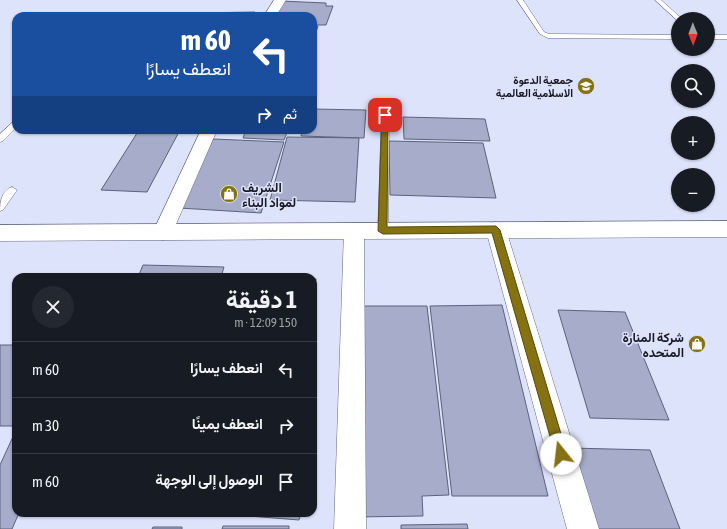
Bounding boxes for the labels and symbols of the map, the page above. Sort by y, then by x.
north arrow [671,12,715,56]
place label: جمعية الدعوة الاسلامية العالمية [496,74,574,100]
school or university icon: جمعية الدعوة الاسلامية العالمية [576,76,596,96]
pin [368,98,402,132]
place label: الشريف لمواد البناء [242,180,296,211]
shop icon: الشريف لمواد البناء [219,184,239,204]
place label: شركة المنارة المتحده [622,330,684,360]
shop icon: شركة المنارة المتحده [687,334,707,354]
position arrow [540,433,582,475]

